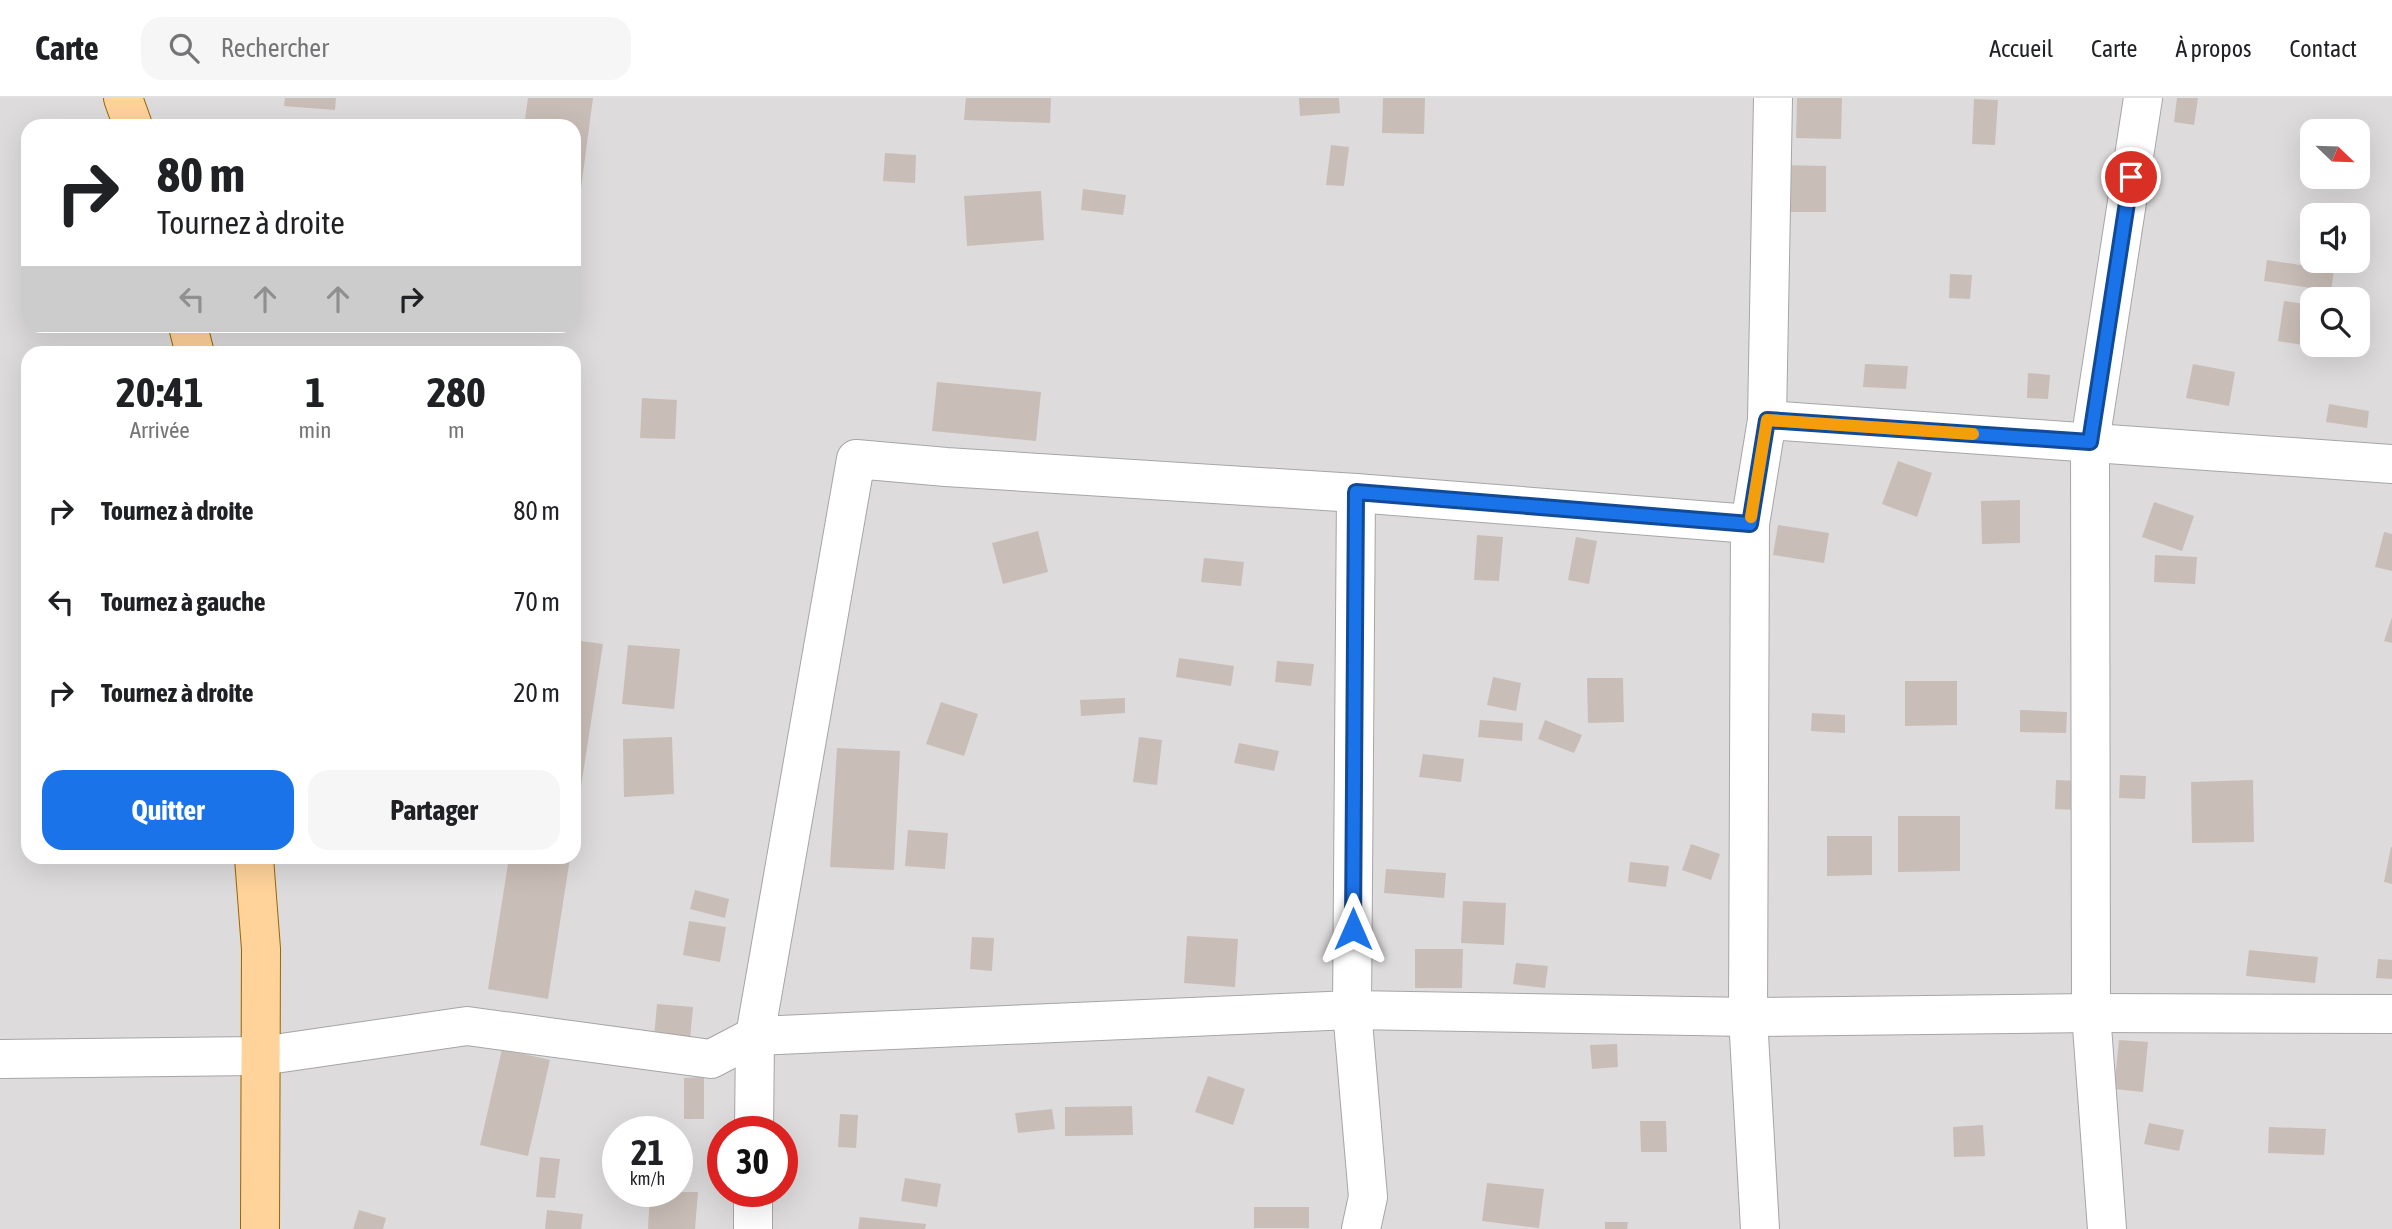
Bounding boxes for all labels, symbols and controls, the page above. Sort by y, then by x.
search box [141,17,631,80]
text: Carte [35,29,99,67]
icon: search [165,29,203,67]
text: Rechercher [221,33,329,63]
text: Accueil [1989,35,2053,62]
text: Carte [2091,35,2137,62]
text: À propos [2175,35,2251,62]
text: Contact [2289,35,2357,62]
north arrow [2300,119,2370,189]
map controls [2300,119,2370,357]
text: 80 m [157,146,245,202]
icon: right [42,147,133,238]
pin [2101,147,2161,207]
icon: arrive [2112,158,2150,196]
button: sound [2300,203,2370,273]
text: Tournez à droite [157,204,345,241]
icon: left [173,280,211,318]
icon: ahead [246,280,284,318]
icon: ahead [319,280,357,318]
icon: right [392,280,430,318]
button: search [2300,287,2370,357]
text: 20:41 [116,368,203,416]
text: 1 [305,368,325,416]
text: 280 [427,368,486,416]
text: Arrivée [130,417,190,443]
text: min [299,417,332,443]
text: m [448,417,465,443]
icon: right [42,492,80,530]
text: Tournez à droite [101,496,254,526]
text: 80 m [513,496,560,526]
icon: left [42,583,80,621]
text: Tournez à gauche [101,587,266,617]
text: 70 m [513,587,560,617]
icon: right [42,674,80,712]
text: Tournez à droite [101,678,254,708]
text: 20 m [513,678,560,708]
button: Quitter [42,770,294,850]
button: Partager [308,770,560,850]
position arrow [1316,892,1390,966]
speed limit sign: 30 [707,1116,798,1207]
text: 21 [631,1132,664,1172]
text: km/h [630,1168,665,1189]

